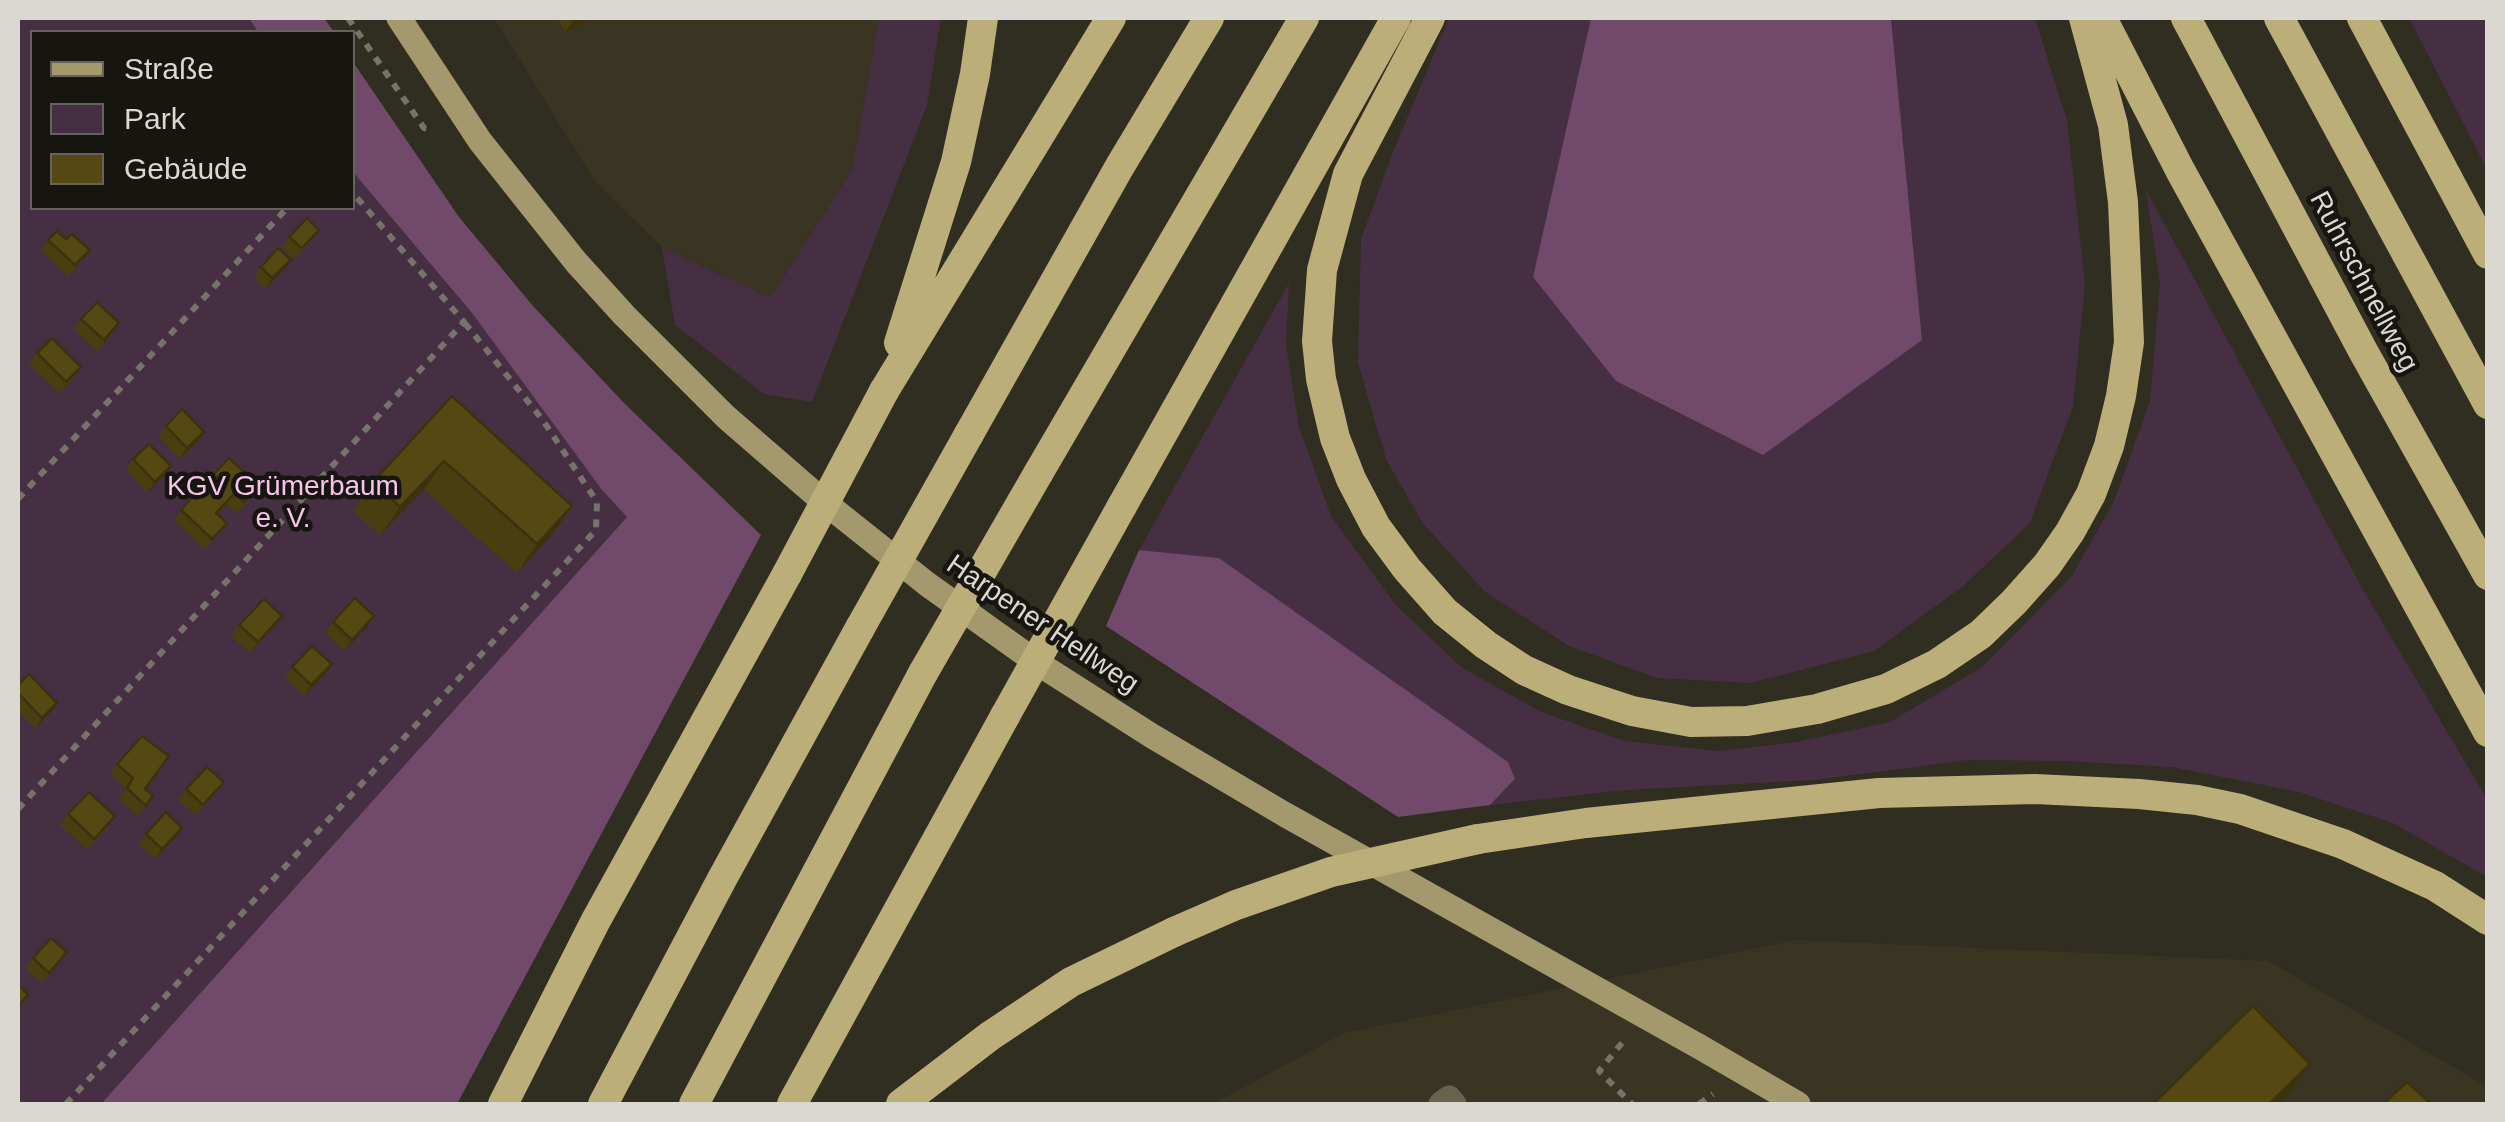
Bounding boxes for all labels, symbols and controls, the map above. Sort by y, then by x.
legend [30,30,355,210]
text: Straße [124,52,214,85]
text: Park [124,102,186,135]
text: Gebäude [124,152,247,185]
street label: Ruhrschnellweg [2301,186,2425,378]
park label: KGV Grümerbaum e. V. [167,470,399,536]
street label: Harpener Hellweg [940,548,1144,702]

